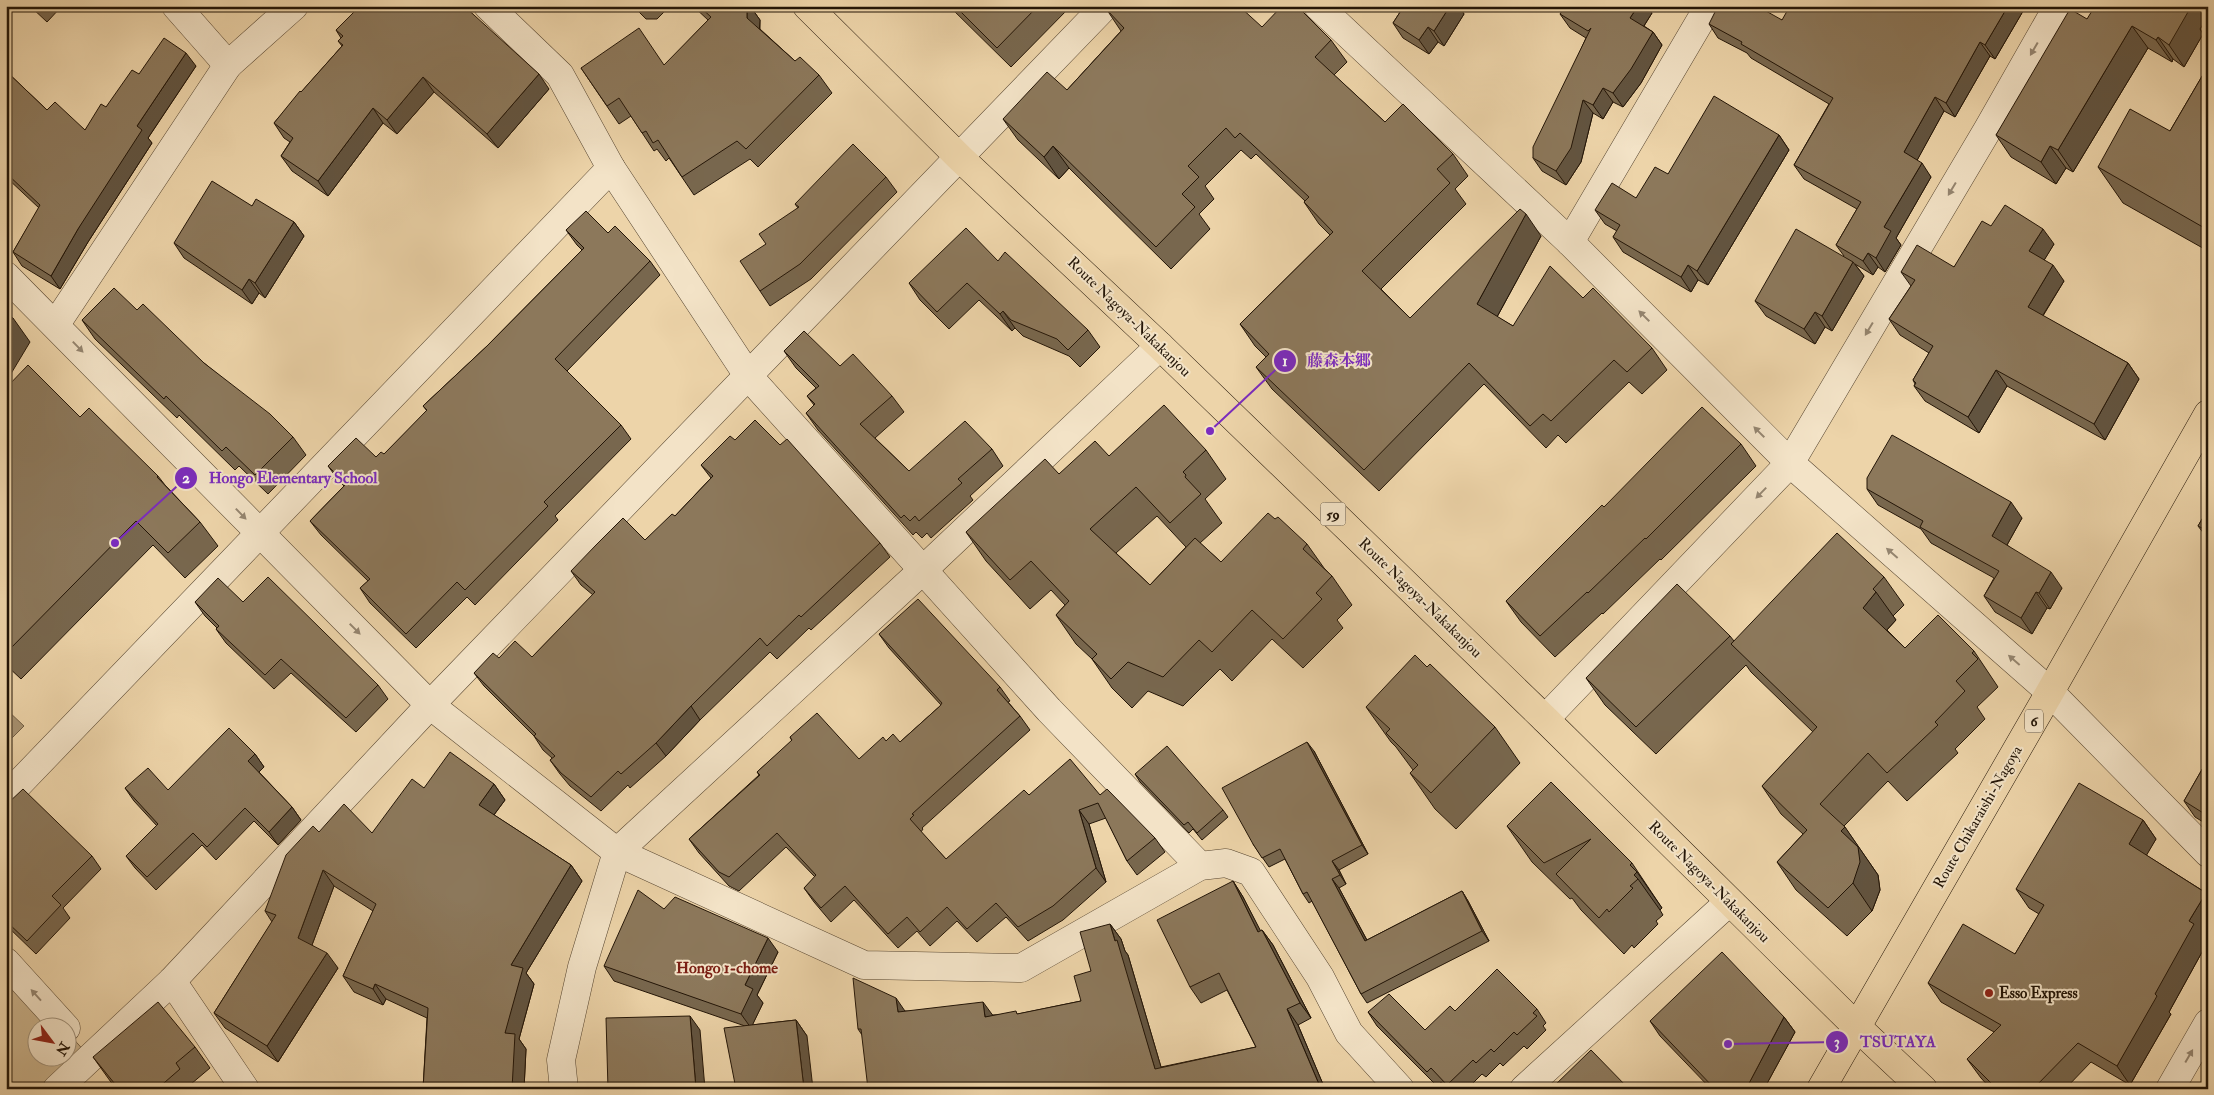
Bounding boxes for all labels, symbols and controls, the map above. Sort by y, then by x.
one-way arrow [2029,42,2038,55]
one-way arrow [1948,183,1957,196]
street label: Route Nagoya-Nakakanjou [1063,253,1195,381]
one-way arrow [1638,311,1650,323]
one-way arrow [1865,322,1874,335]
one-way arrow [72,341,84,353]
callout: 藤森本郷 [1272,345,1381,376]
text: 藤森本郷 [1307,351,1371,371]
text: 1 [1282,352,1288,371]
one-way arrow [1753,426,1765,438]
callout: Hongo Elementary School [174,462,387,493]
text: Hongo Elementary School [209,468,378,489]
text: 2 [182,469,190,488]
one-way arrow [1755,487,1767,499]
road number: 59 [1320,502,1346,526]
one-way arrow [235,507,247,519]
street label: Route Nagoya-Nakakanjou [1354,534,1486,662]
one-way arrow [1886,547,1898,559]
one-way arrow [349,623,361,635]
one-way arrow [2008,654,2020,666]
road number: 6 [2025,709,2043,732]
street label: Route Chikaraishi-Nagoya [1929,742,2027,892]
street label: Route Nagoya-Nakakanjou [1644,817,1774,947]
district label: Hongo 1-chome [676,958,778,979]
place label: Esso Express [1999,984,2078,1004]
marker: Esso Express [1983,987,1995,999]
one-way arrow [30,989,42,1001]
north arrow [28,1018,78,1068]
callout: TSUTAYA [1825,1026,1946,1057]
text: TSUTAYA [1859,1032,1937,1052]
text: 3 [1834,1033,1840,1052]
text: N [52,1038,74,1059]
one-way arrow [2185,1048,2193,1063]

